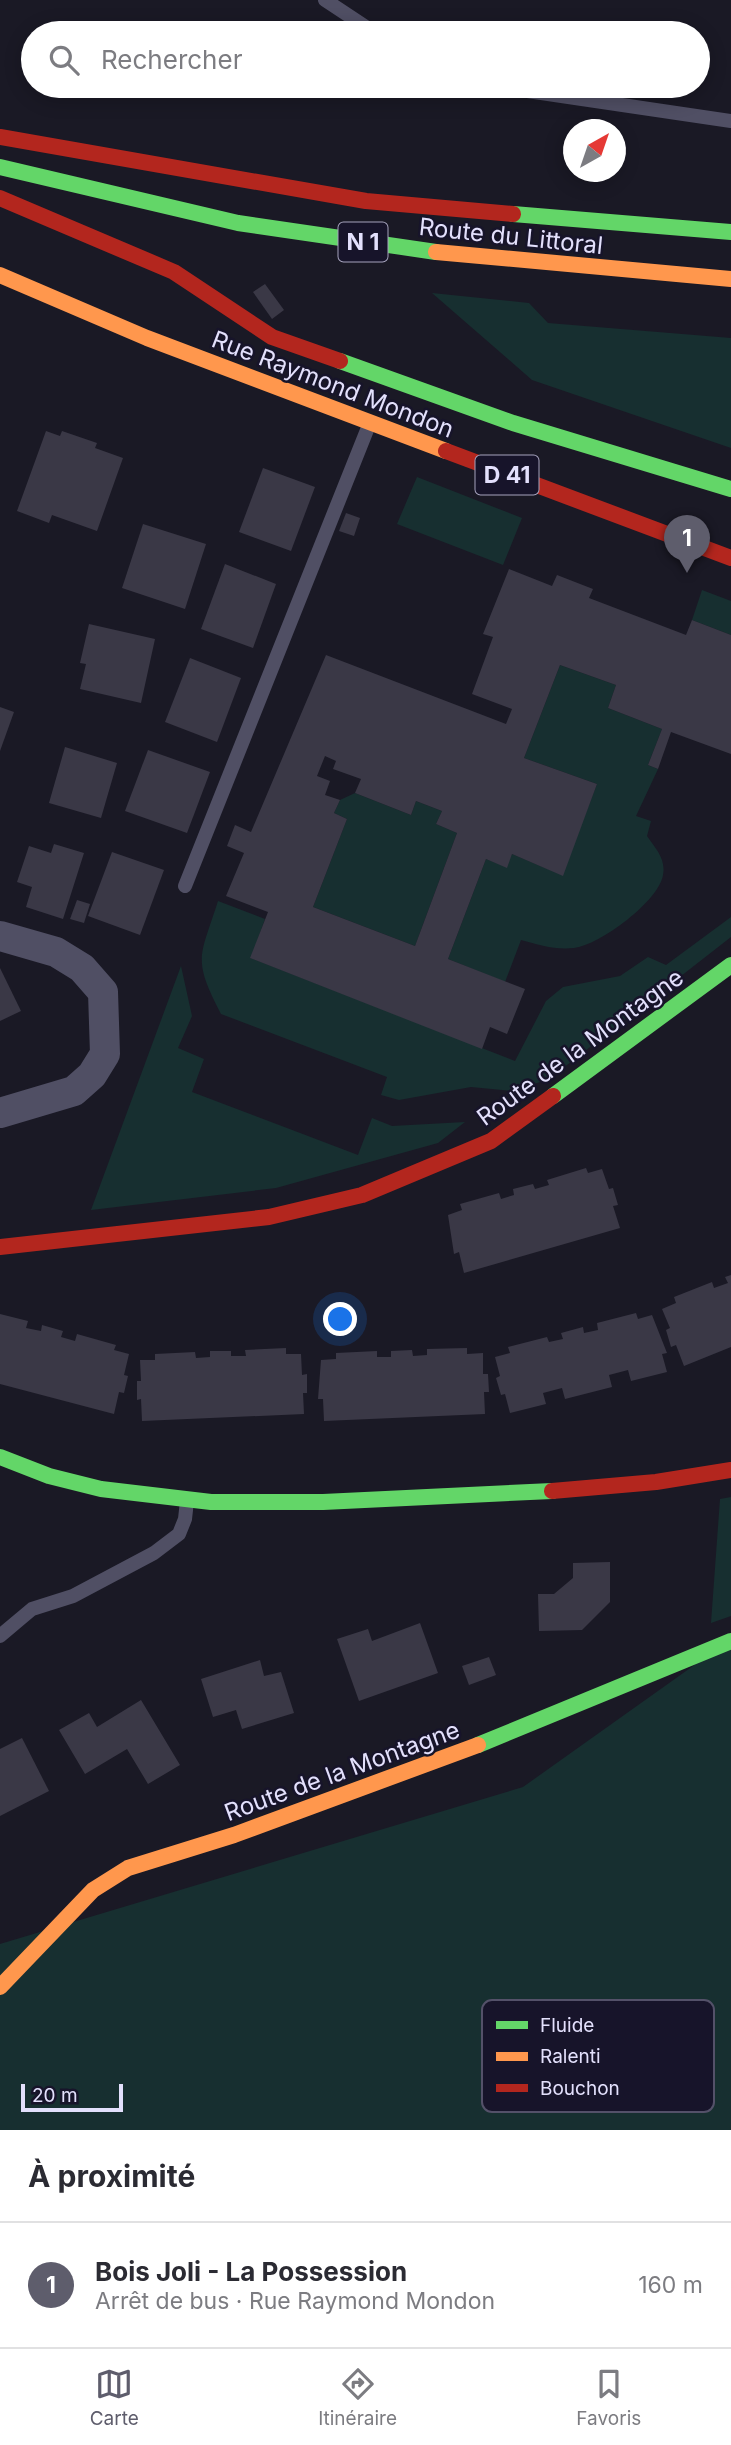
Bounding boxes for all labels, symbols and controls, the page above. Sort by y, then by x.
search box [21,21,710,98]
icon: search [45,41,83,79]
text: Rechercher [101,44,242,75]
north arrow [563,119,626,182]
street label: Route du Littoral [418,212,604,260]
road number: N 1 [338,222,388,262]
street label: Rue Raymond Mondon [208,324,458,444]
road number: D 41 [476,456,538,495]
pin: 1 [664,515,710,573]
street label: Route de la Montagne [471,962,689,1132]
your location [323,1302,357,1336]
street label: Route de la Montagne [220,1715,464,1827]
legend [482,2000,714,2112]
text: Fluide [540,2014,594,2037]
text: Ralenti [540,2045,601,2068]
text: Bouchon [540,2077,620,2100]
scale bar [21,2081,122,2113]
text: 20 m [32,2084,78,2107]
text: À proximité [28,2158,195,2194]
text: Bois Joli - La Possession [95,2256,407,2287]
text: 1 [46,2271,56,2299]
text: 160 m [638,2271,703,2299]
text: Arrêt de bus · Rue Raymond Mondon [95,2287,495,2315]
tab: Carte [90,2365,139,2430]
tab: Itinéraire [318,2365,397,2430]
tab: Favoris [576,2365,641,2430]

